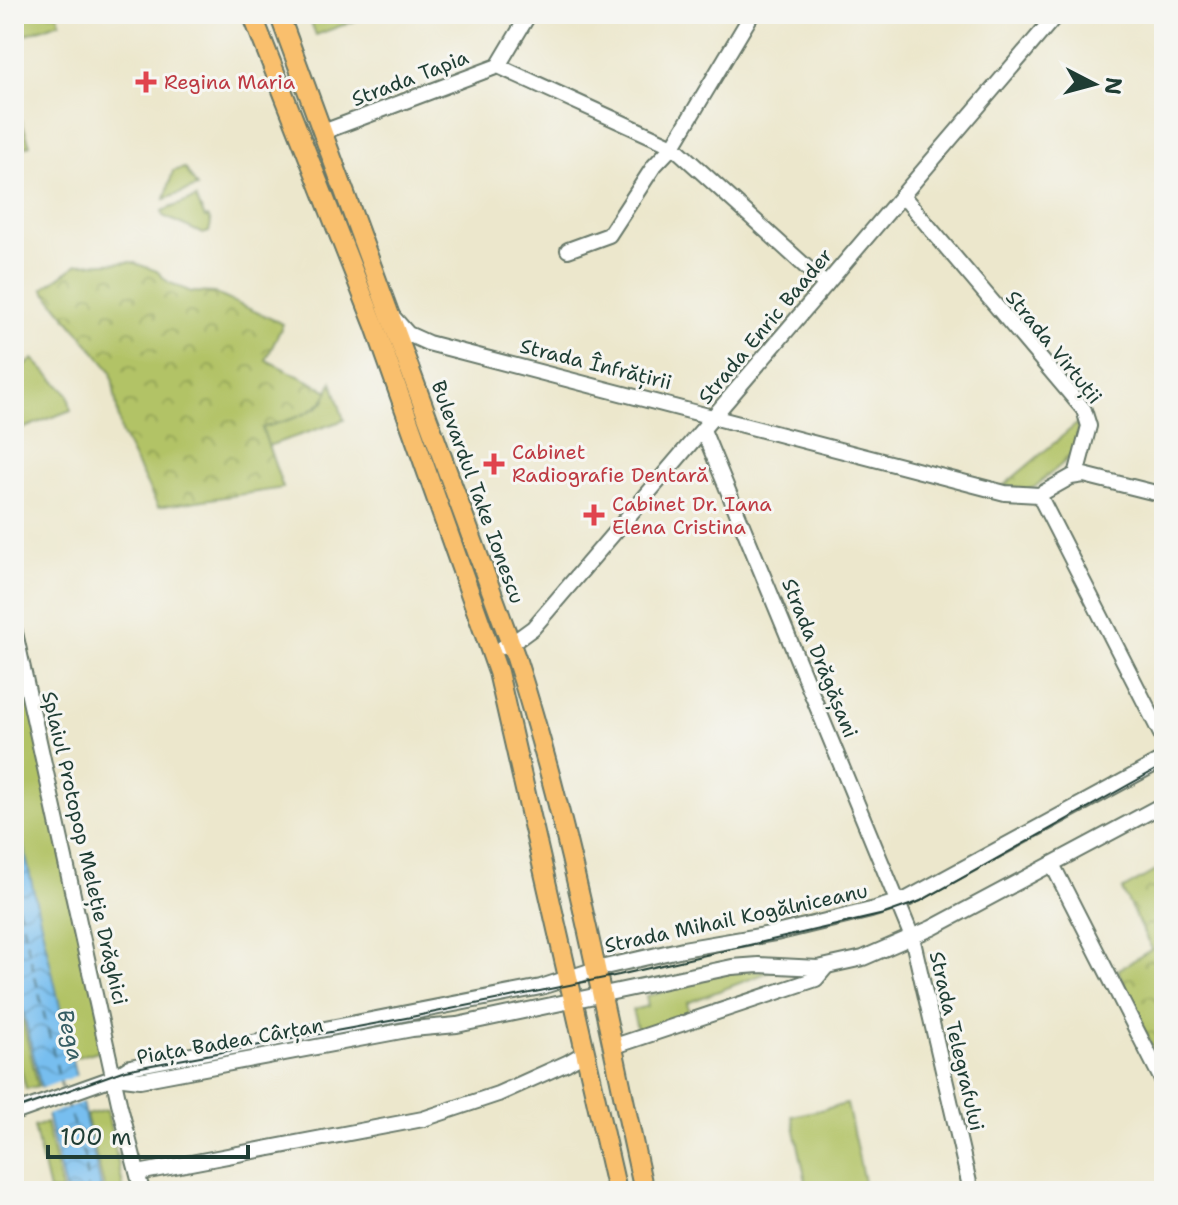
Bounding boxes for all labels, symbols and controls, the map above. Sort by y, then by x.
street label: Strada Tapia [348,44,473,112]
north arrow [1054,44,1134,124]
place label: Regina Maria [164,69,296,95]
marker: Regina Maria [135,71,157,93]
text: N [1098,76,1129,96]
street label: Strada Enric Baader [692,243,838,409]
street label: Strada Virtuții [999,285,1108,410]
street label: Strada Înfrățirii [517,333,675,396]
street label: Bulevardul Take Ionescu [425,377,531,607]
place label: Cabinet Radiografie Dentară [512,439,709,488]
marker: Cabinet Radiografie Dentară [483,453,505,475]
place label: Cabinet Dr. Iana Elena Cristina [612,491,772,540]
marker: Cabinet Dr. Iana Elena Cristina [583,504,605,526]
street label: Strada Drăgășani [775,574,864,742]
street label: Splaiul Protopop Meleție Drăghici [35,689,134,1008]
street label: Strada Mihail Kogălniceanu [602,877,870,959]
street label: Strada Telegrafului [924,949,990,1133]
water label: Bega [50,1006,91,1064]
street label: Piața Badea Cârțan [135,1012,326,1071]
scale bar [48,1109,248,1159]
text: 100 m [60,1121,132,1153]

